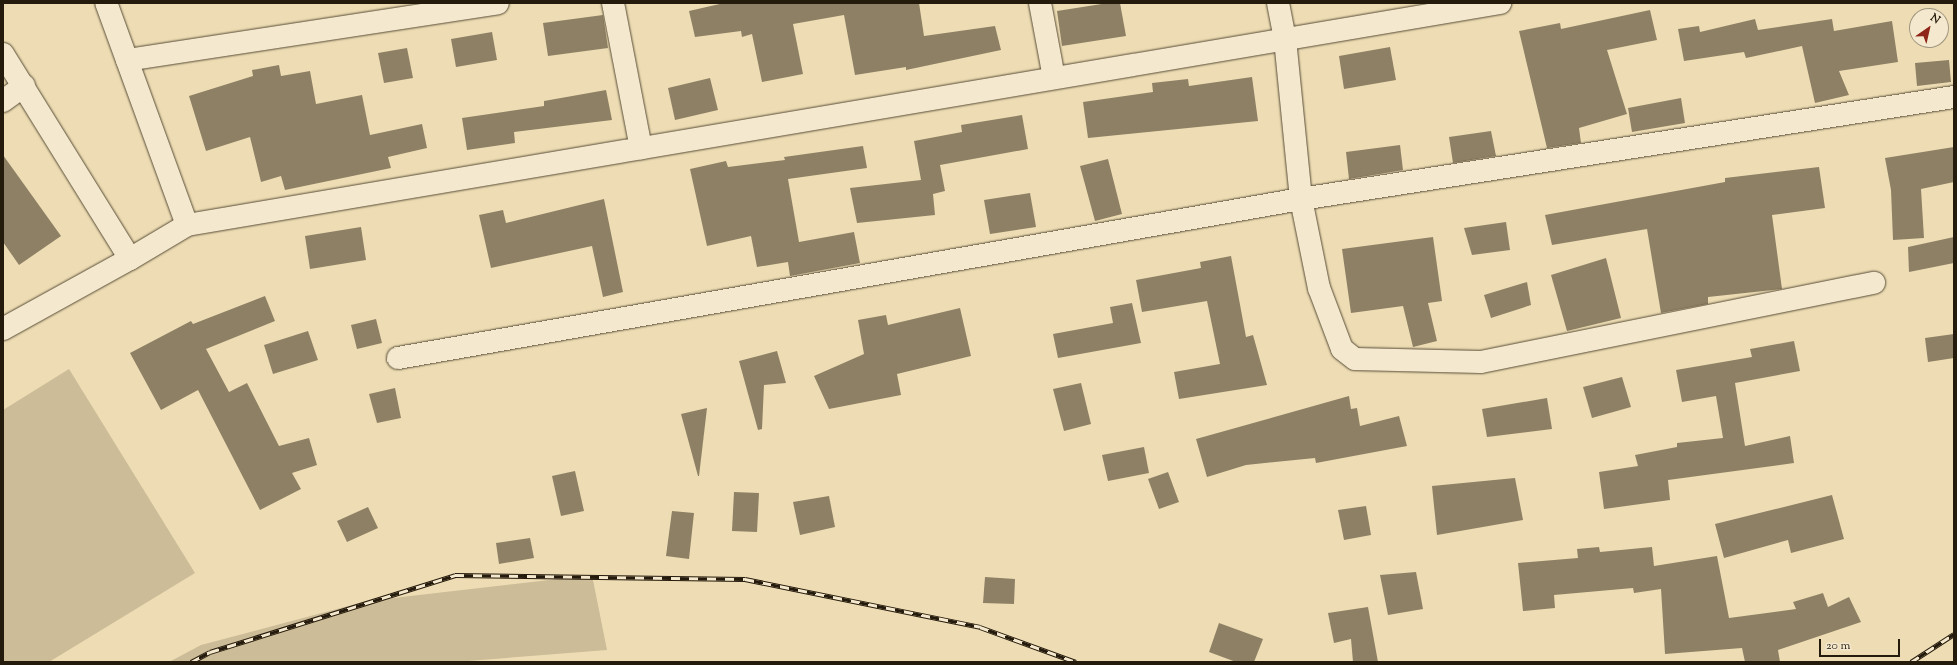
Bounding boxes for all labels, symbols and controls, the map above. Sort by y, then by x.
north arrow [1909,8,1949,48]
text: N [1927,10,1943,28]
scale bar [1821,631,1902,657]
text: 20 m [1826,637,1850,655]

